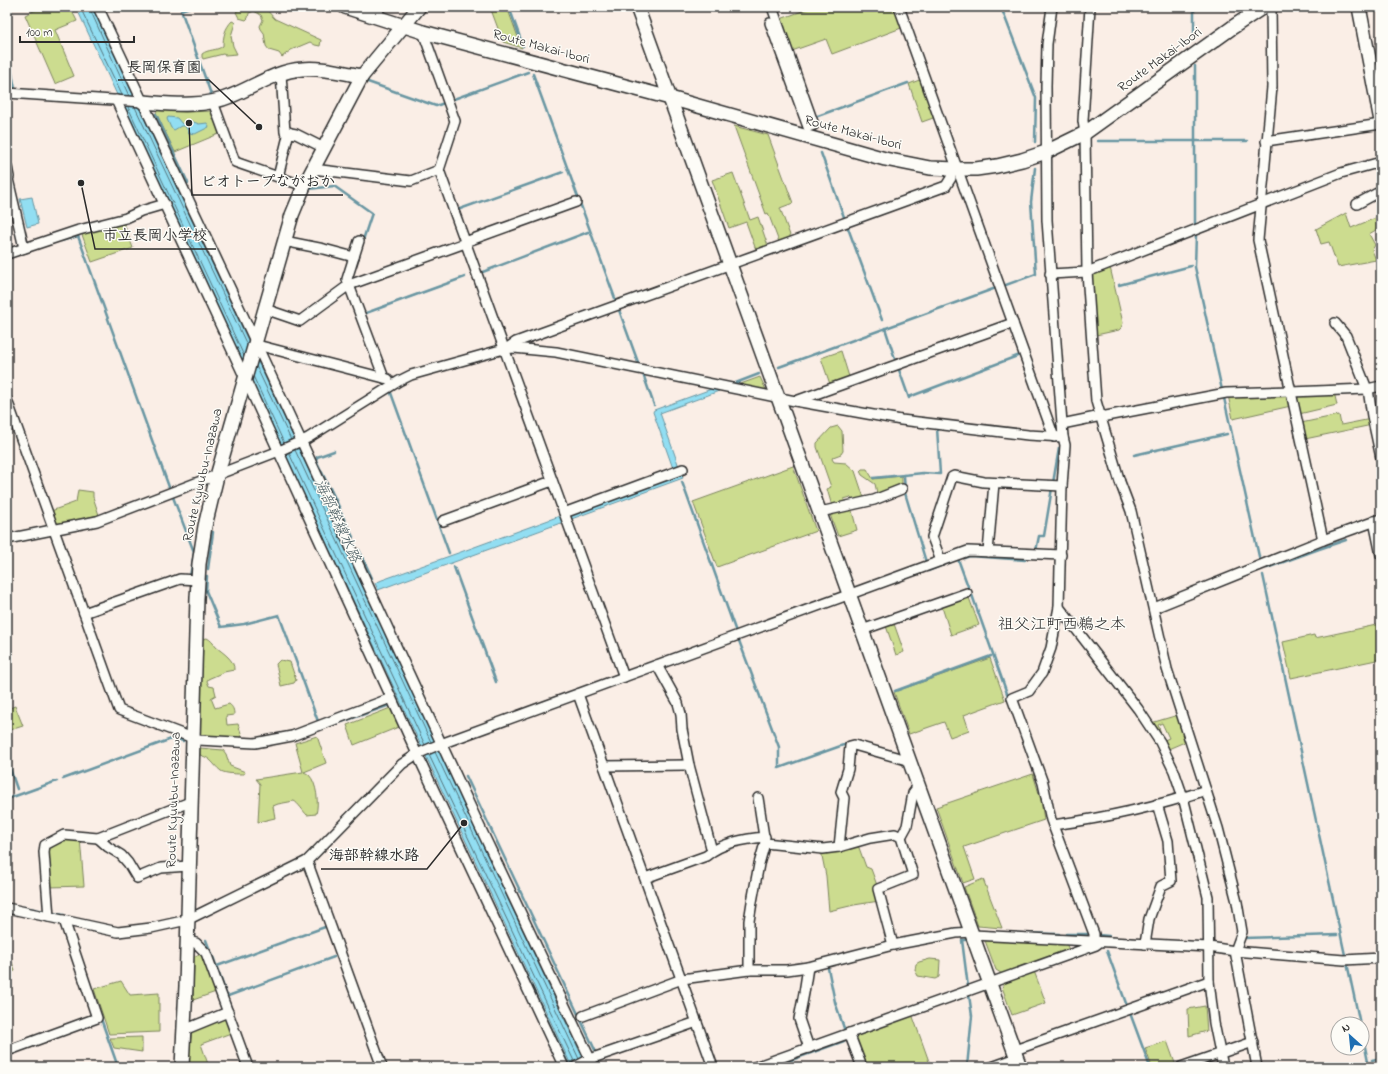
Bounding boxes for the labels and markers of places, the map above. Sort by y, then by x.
callout: 長岡保育園 [118,53,209,80]
callout: ビオトープながおか [192,168,343,195]
callout: 市立長岡小学校 [95,222,216,249]
callout: 海部幹線水路 [321,842,427,869]

